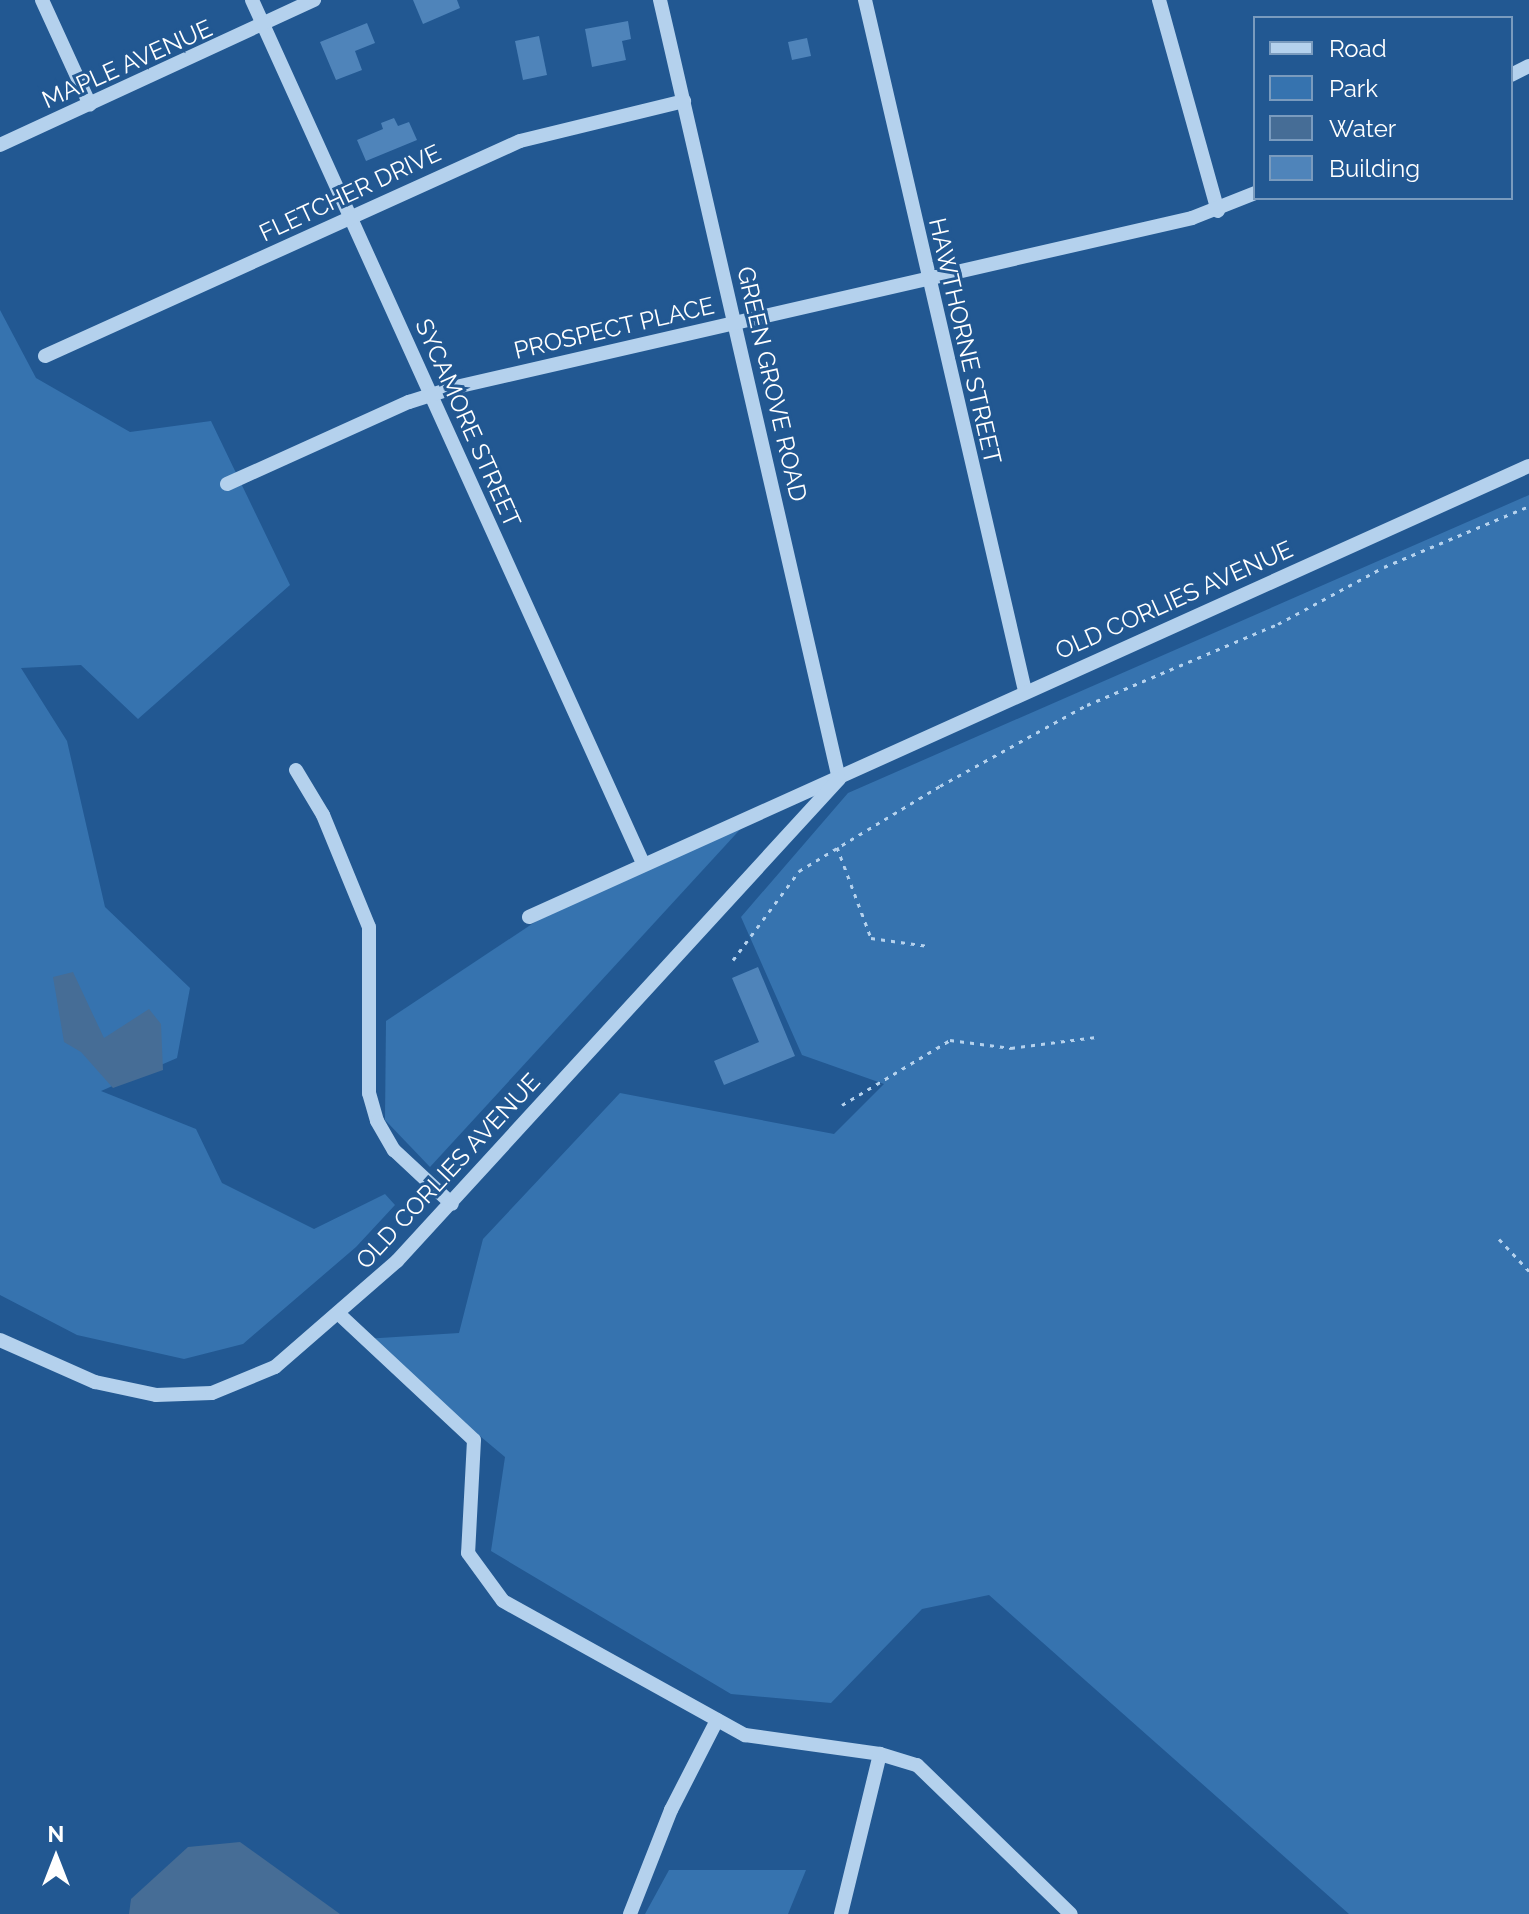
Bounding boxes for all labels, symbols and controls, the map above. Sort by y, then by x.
street label: MAPLE AVENUE [37,13,217,115]
legend [1253,16,1513,200]
text: Road [1329,34,1387,63]
text: Park [1329,74,1378,103]
text: Water [1329,114,1396,143]
street label: FLETCHER DRIVE [255,138,445,248]
text: Building [1329,154,1420,183]
street label: HAWTHORNE STREET [923,215,1007,467]
street label: GREEN GROVE ROAD [731,264,813,504]
street label: PROSPECT PLACE [511,291,717,365]
street label: SYCAMORE STREET [409,314,527,532]
street label: OLD CORLIES AVENUE [1051,534,1297,666]
street label: OLD CORLIES AVENUE [350,1067,546,1275]
north arrow [16,1818,96,1898]
text: N [48,1821,64,1847]

